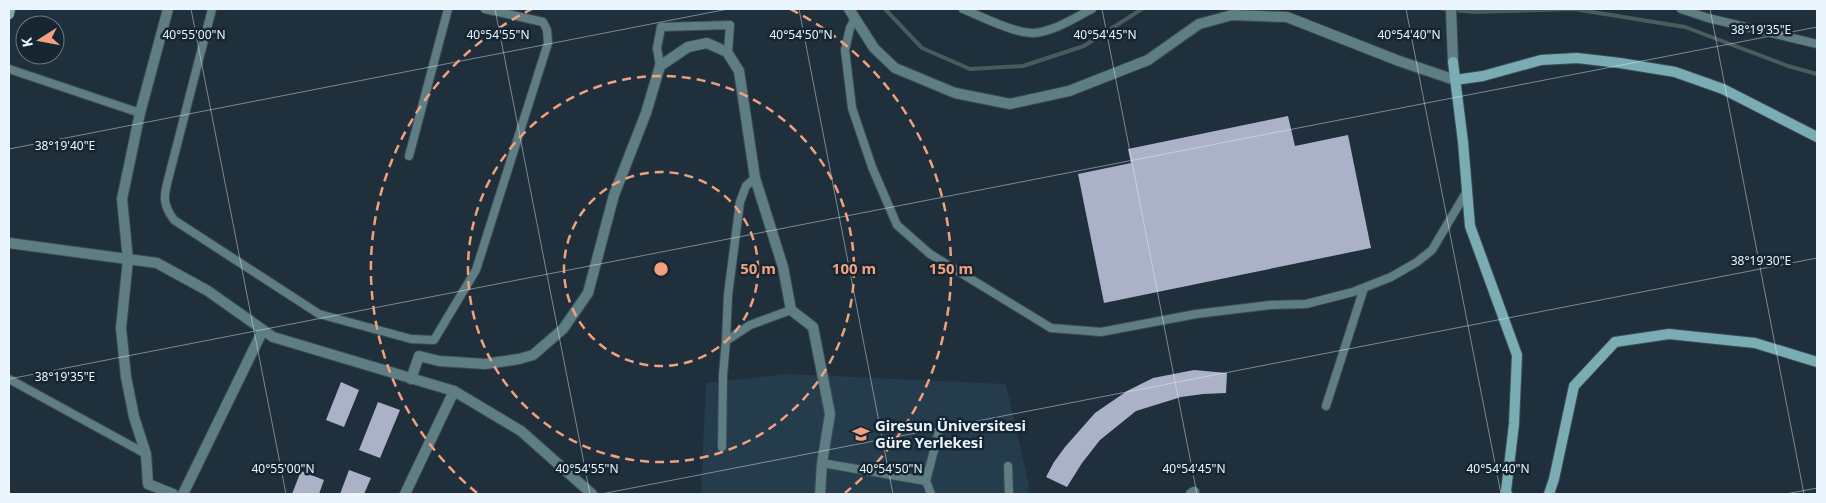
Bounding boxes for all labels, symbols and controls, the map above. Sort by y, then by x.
north arrow [15,15,65,65]
text: 38°19'35"E [1731,21,1791,38]
text: 40°55'00"N [162,26,226,43]
text: 40°54'55"N [466,26,530,43]
text: 40°54'50"N [769,26,833,43]
text: 40°54'45"N [1073,26,1137,43]
text: 40°54'40"N [1377,26,1441,43]
text: K [16,36,37,49]
text: 38°19'40"E [35,137,95,154]
text: 38°19'30"E [1731,252,1791,269]
text: 50 m [740,258,776,278]
text: 100 m [832,258,876,278]
text: 150 m [929,258,973,278]
centre of rings [652,260,670,278]
text: 38°19'35"E [35,368,95,385]
place label: Giresun Üniversitesi Güre Yerlekesi [875,415,1026,452]
school or university icon: Giresun Üniversitesi Güre Yerlekesi [851,424,871,444]
text: 40°55'00"N [251,460,315,477]
text: 40°54'55"N [555,460,619,477]
text: 40°54'50"N [859,460,923,477]
text: 40°54'45"N [1162,460,1226,477]
text: 40°54'40"N [1466,460,1530,477]

